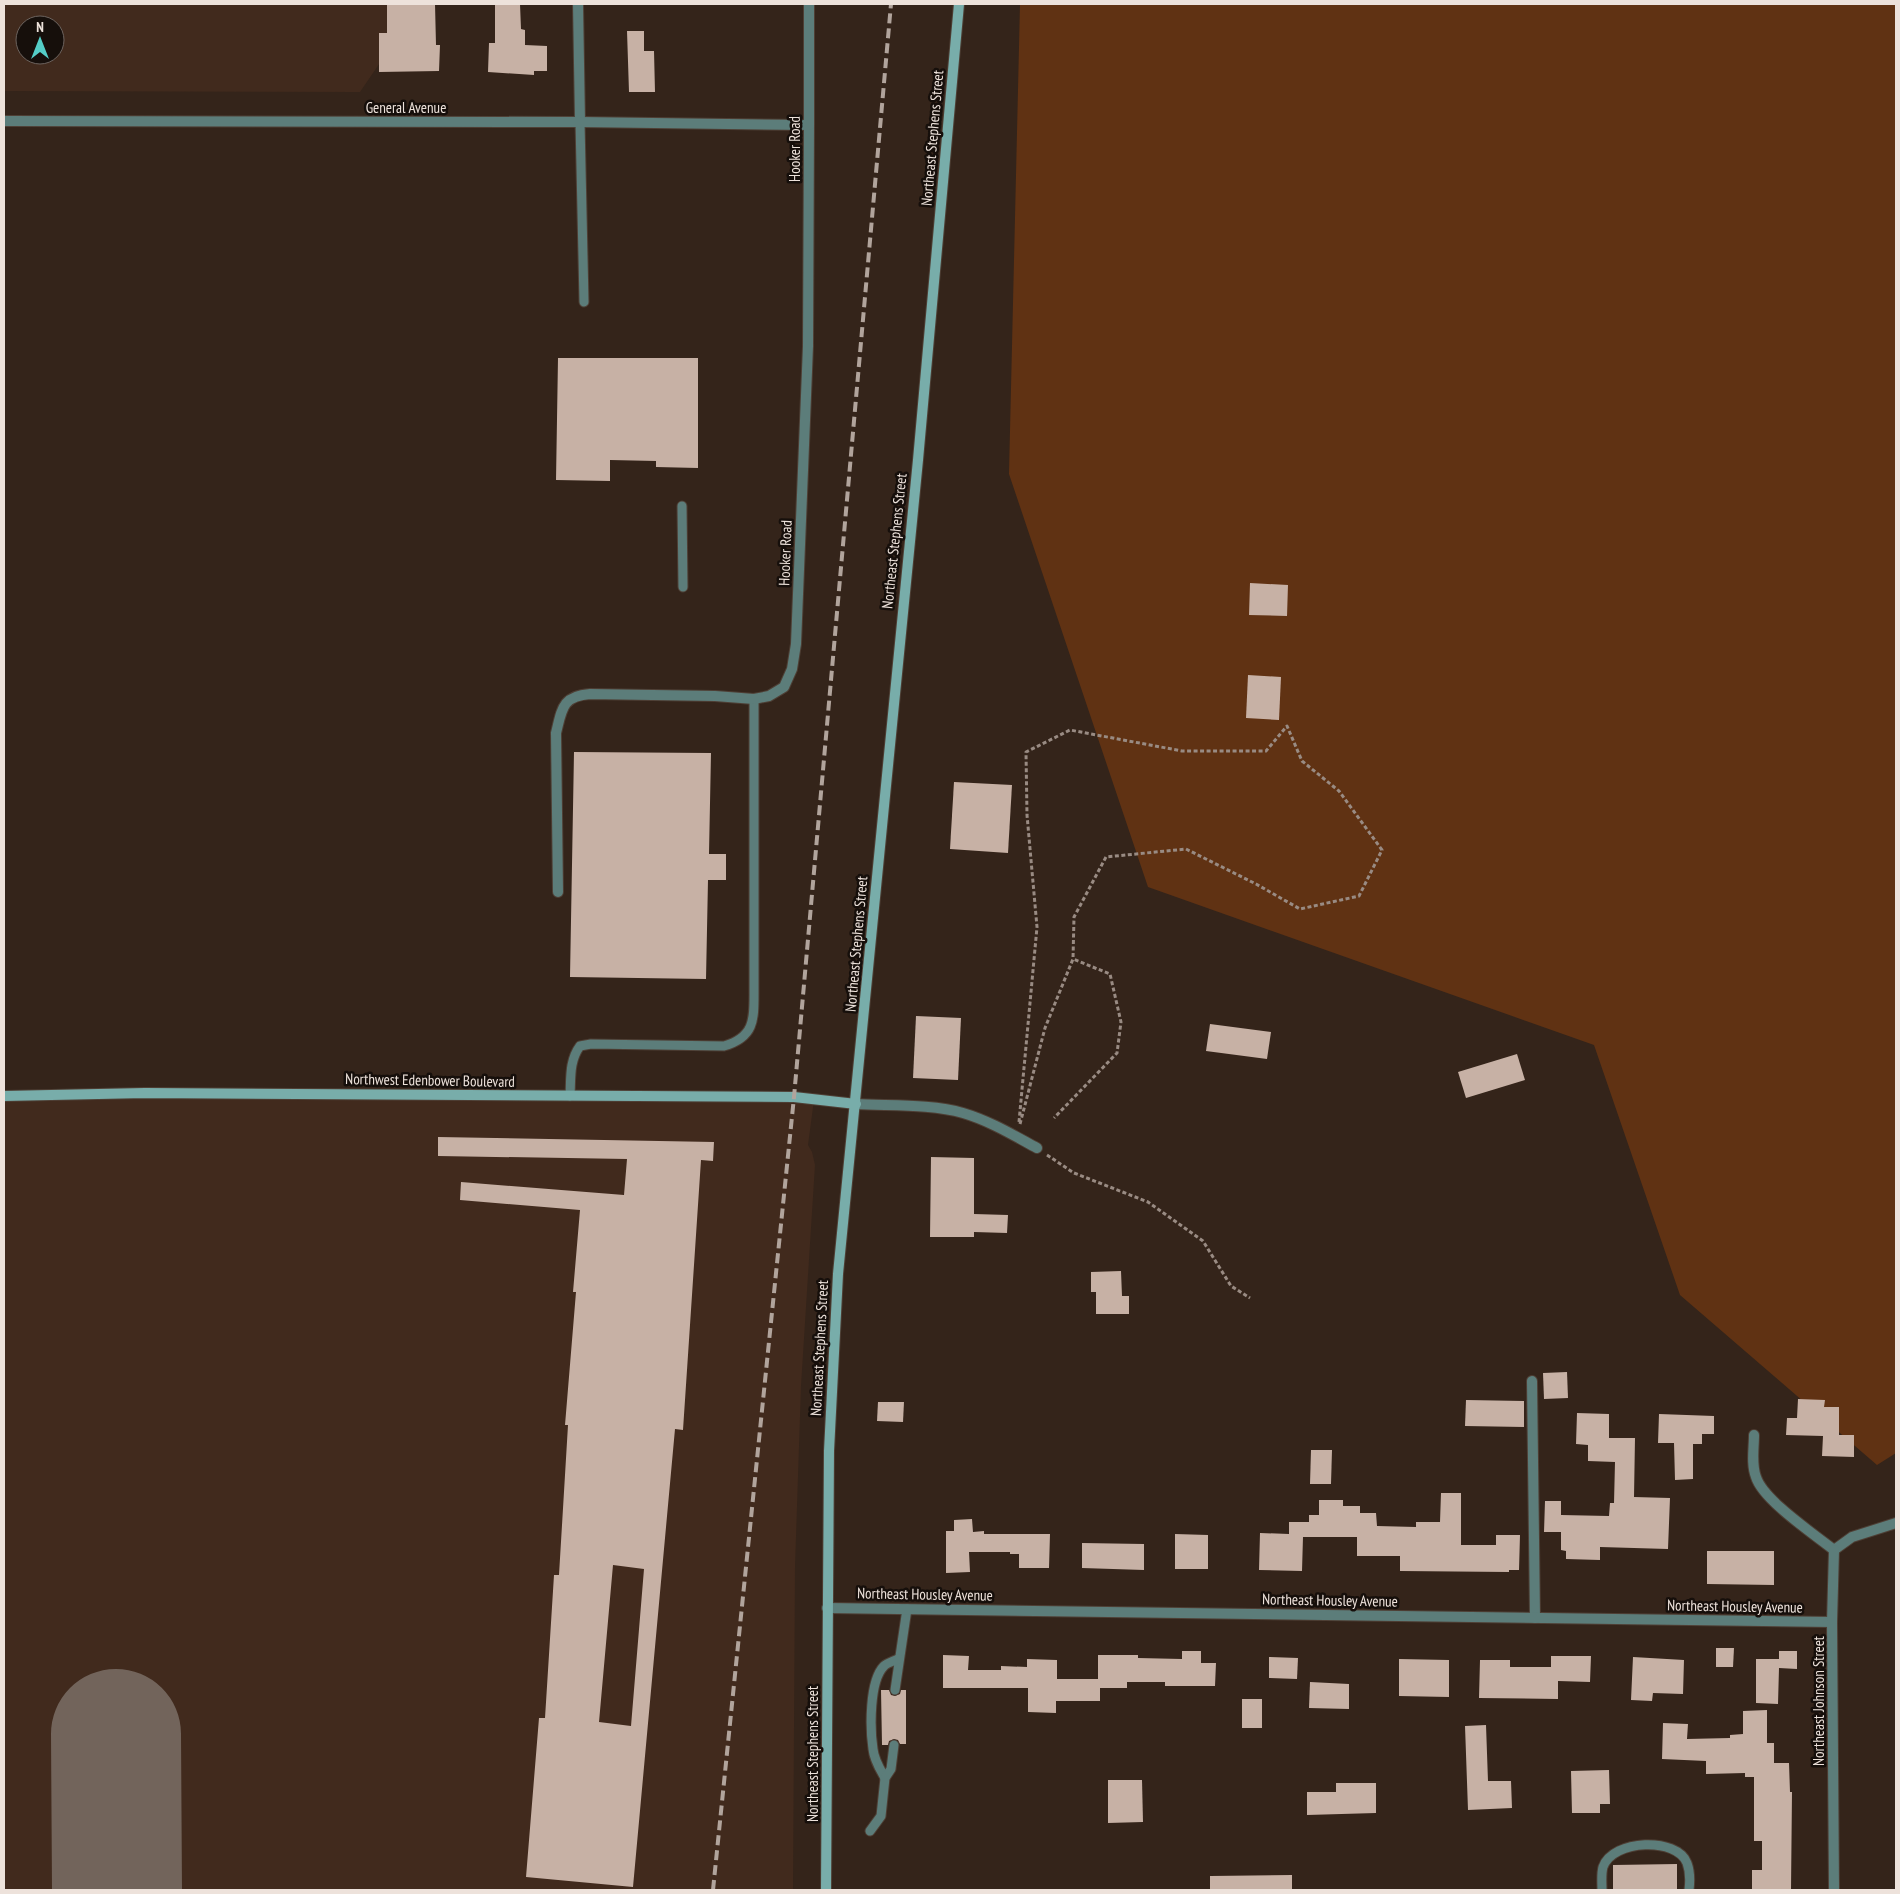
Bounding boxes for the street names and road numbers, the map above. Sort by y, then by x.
street label: Northeast Stephens Street [917,69,947,207]
street label: General Avenue [366,98,446,117]
street label: Hooker Road [785,116,804,182]
street label: Northeast Stephens Street [877,472,911,610]
street label: Hooker Road [774,520,796,586]
street label: Northeast Stephens Street [841,875,871,1013]
street label: Northwest Edenbower Boulevard [345,1069,515,1091]
street label: Northeast Stephens Street [806,1280,832,1416]
street label: Northeast Housley Avenue [857,1583,993,1605]
street label: Northeast Housley Avenue [1262,1589,1398,1611]
street label: Northeast Housley Avenue [1667,1595,1803,1617]
street label: Northeast Johnson Street [1809,1636,1828,1766]
street label: Northeast Stephens Street [803,1686,822,1822]

